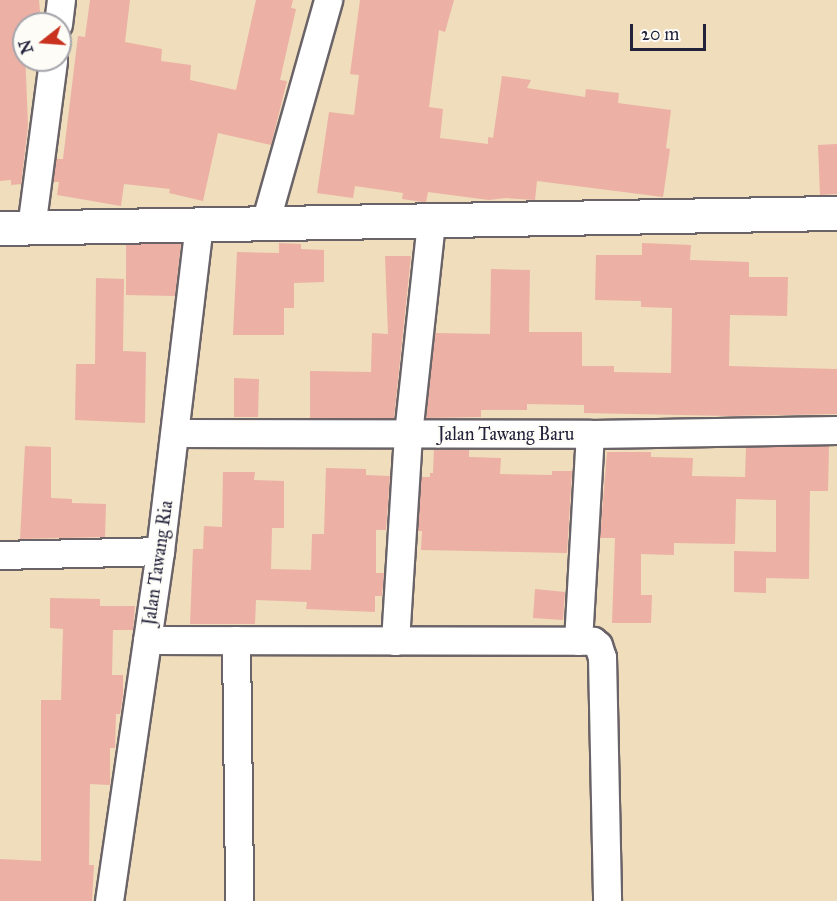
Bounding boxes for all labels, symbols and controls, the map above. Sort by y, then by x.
north arrow [12,12,72,72]
scale bar [633,12,710,50]
text: 20 m [641,23,679,45]
text: N [15,38,37,56]
street label: Jalan Tawang Baru [438,423,574,445]
street label: Jalan Tawang Ria [139,499,177,627]

